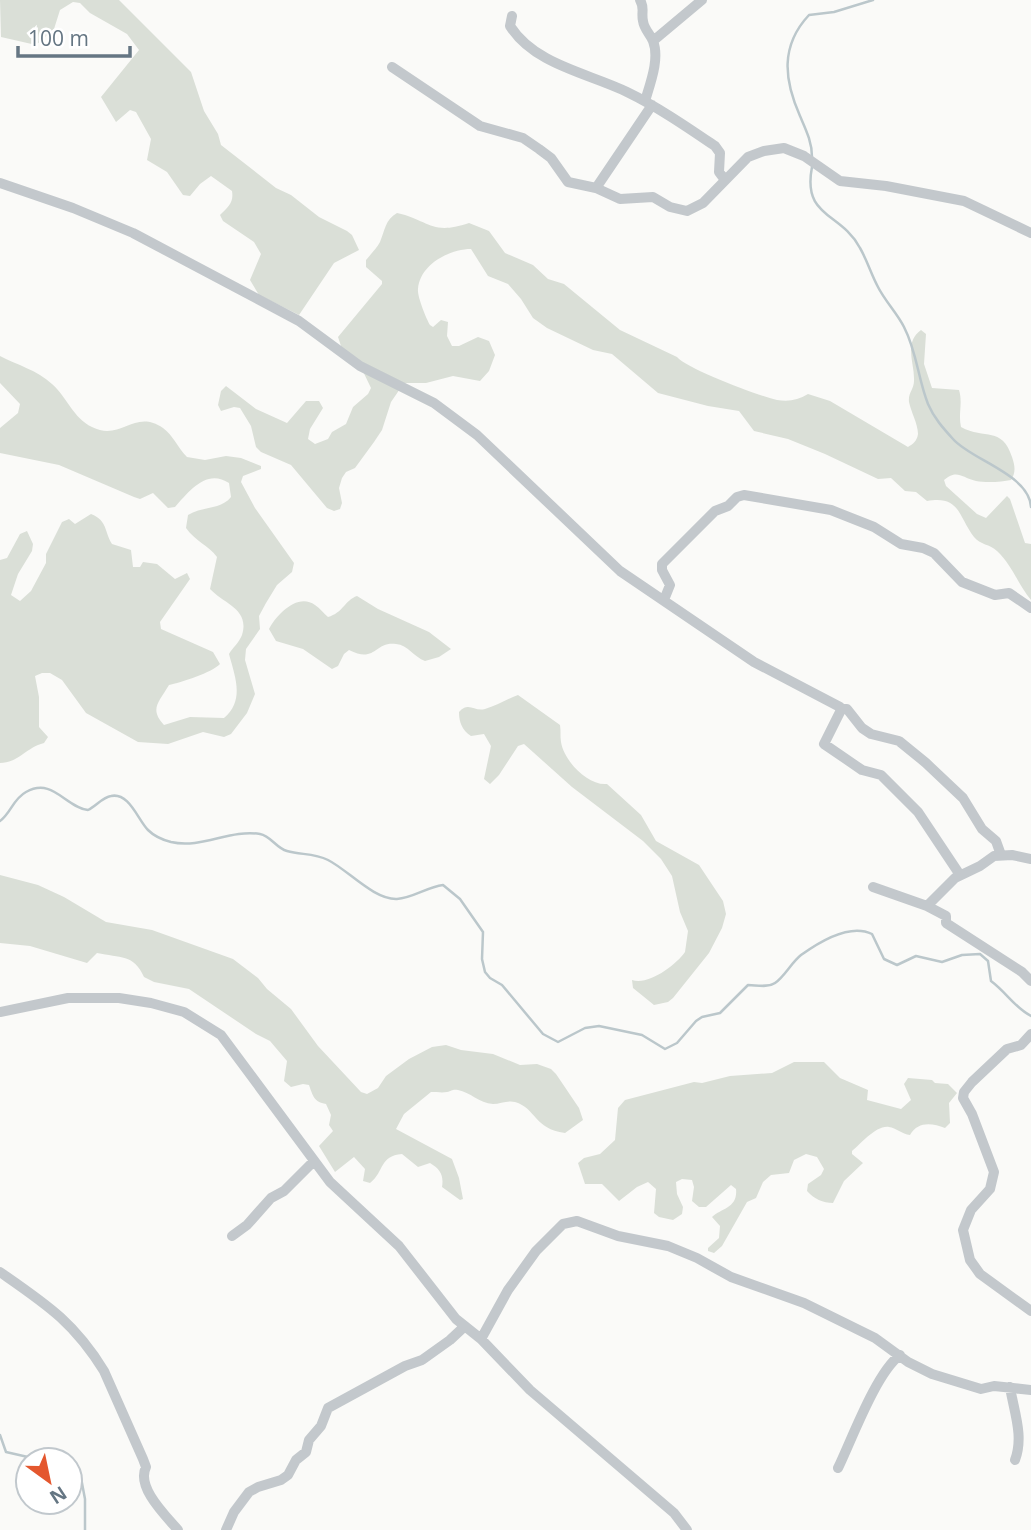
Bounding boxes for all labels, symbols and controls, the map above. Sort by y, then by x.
scale bar [18,14,130,58]
text: 100 m [28,24,89,52]
north arrow [14,1446,84,1516]
text: N [45,1480,72,1510]

